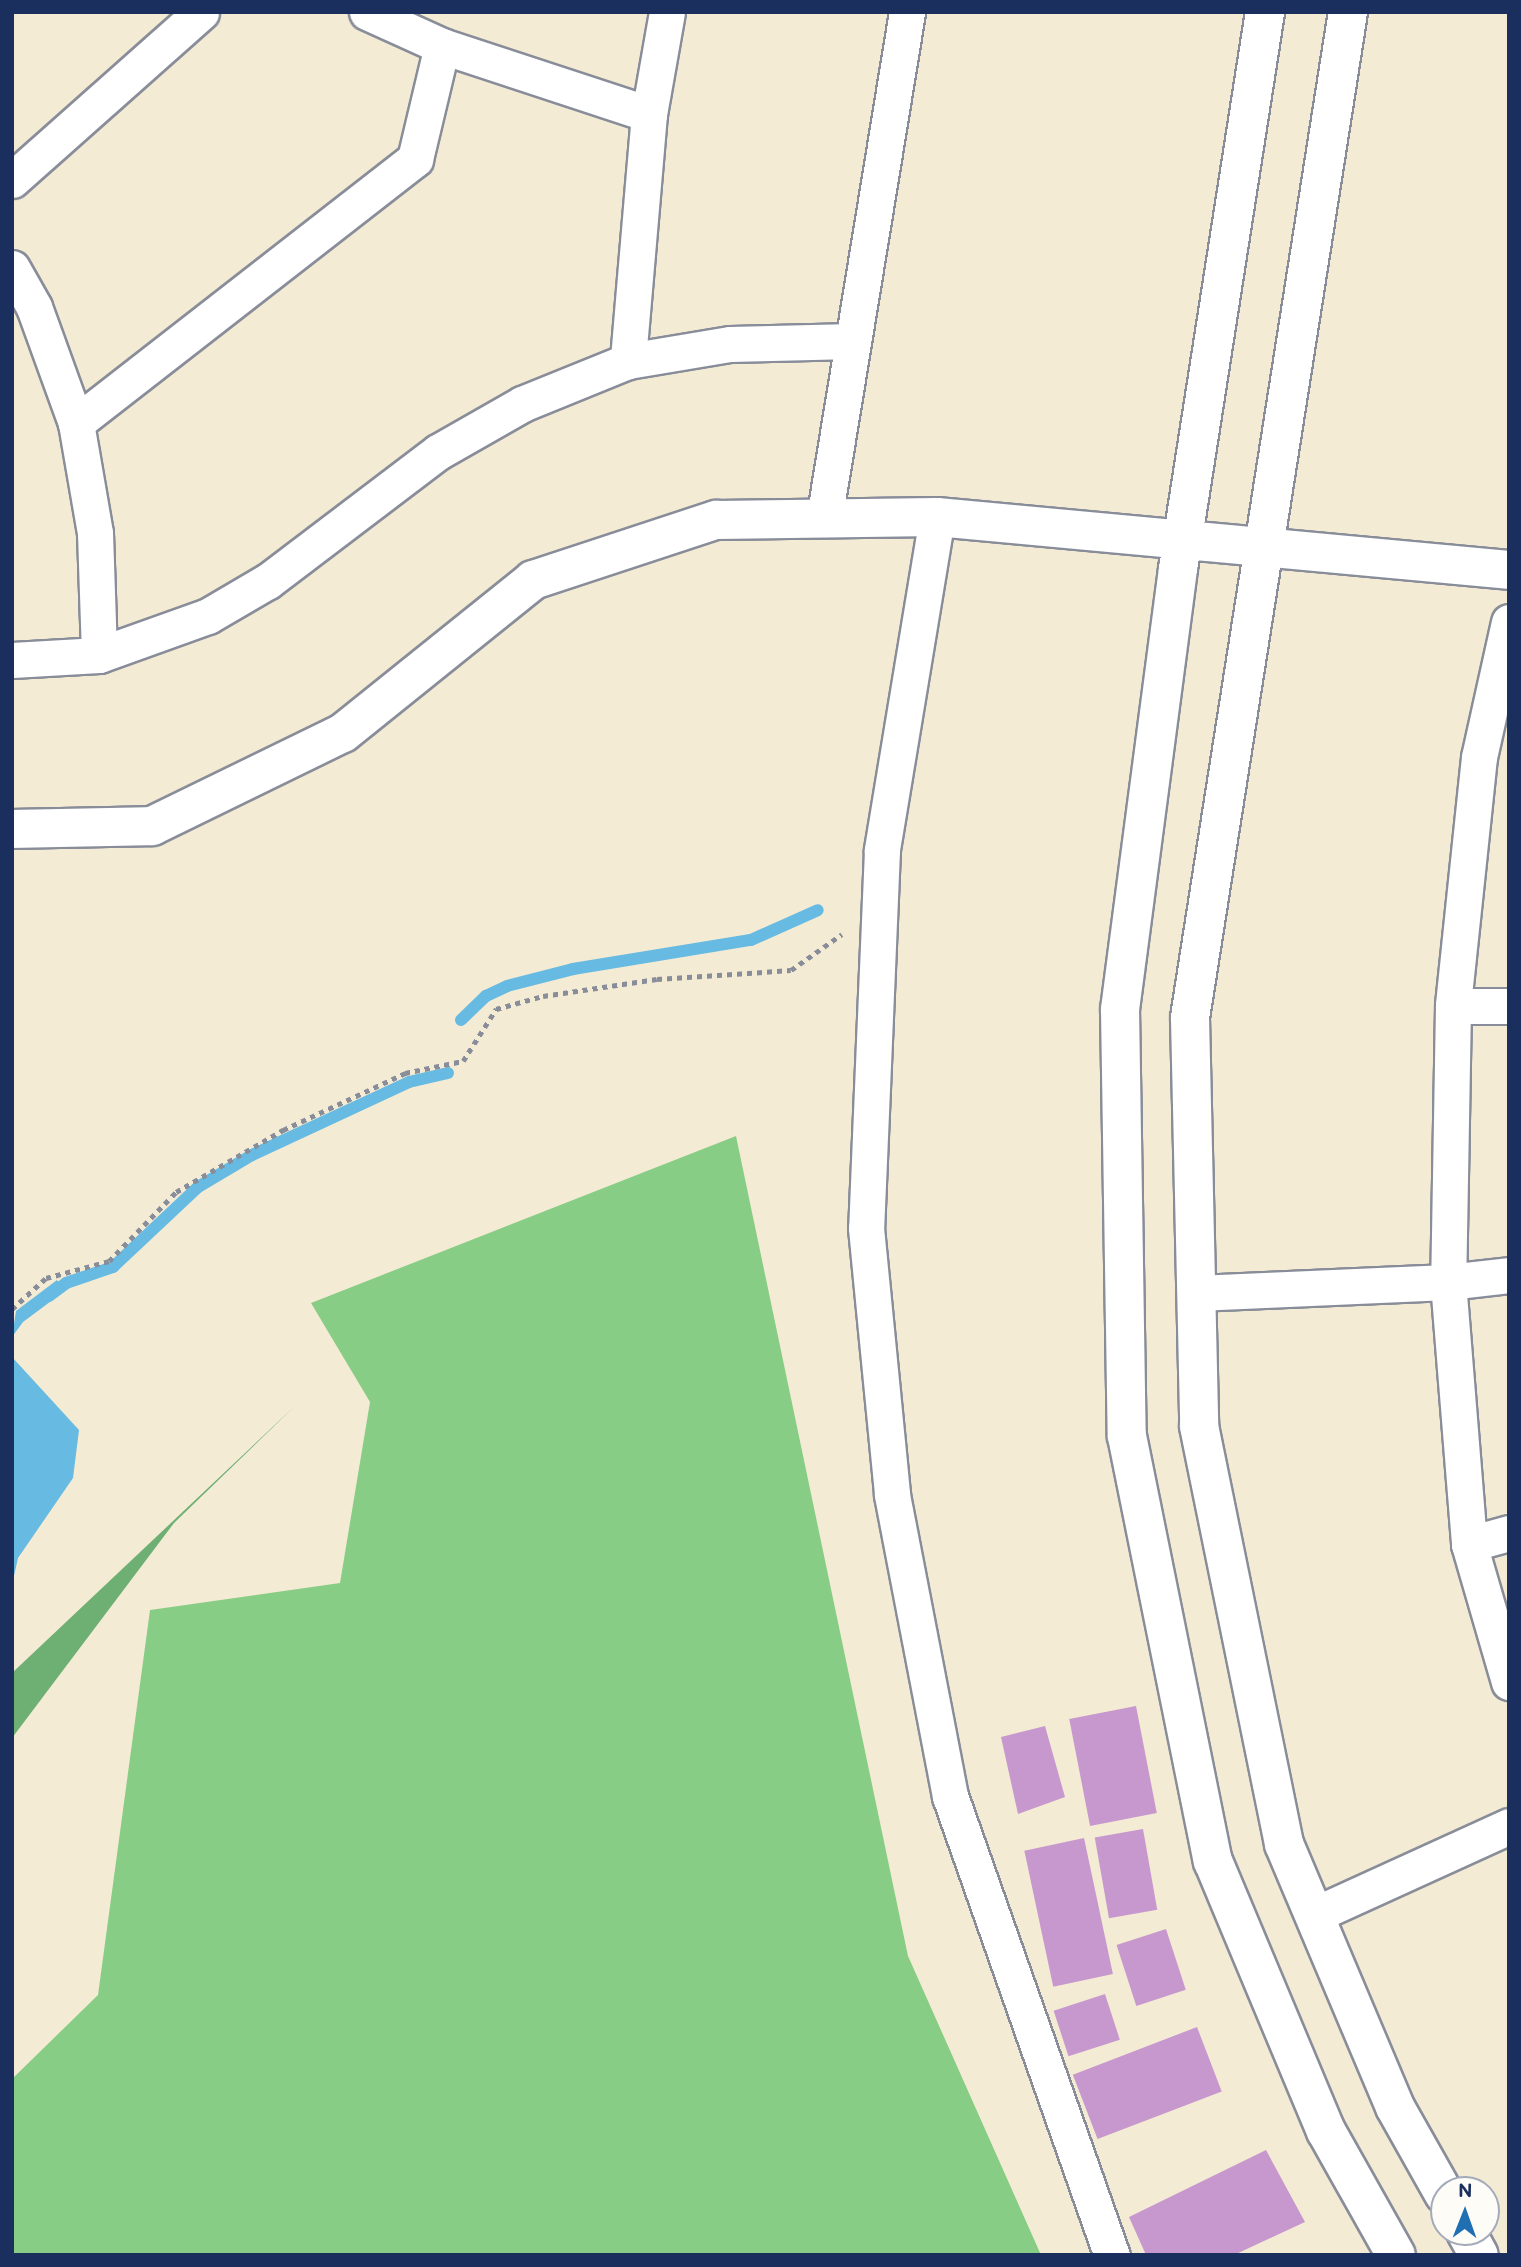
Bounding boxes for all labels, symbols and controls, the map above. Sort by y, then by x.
north arrow [1430,2176,1500,2246]
text: N [1458,2180,1473,2203]

